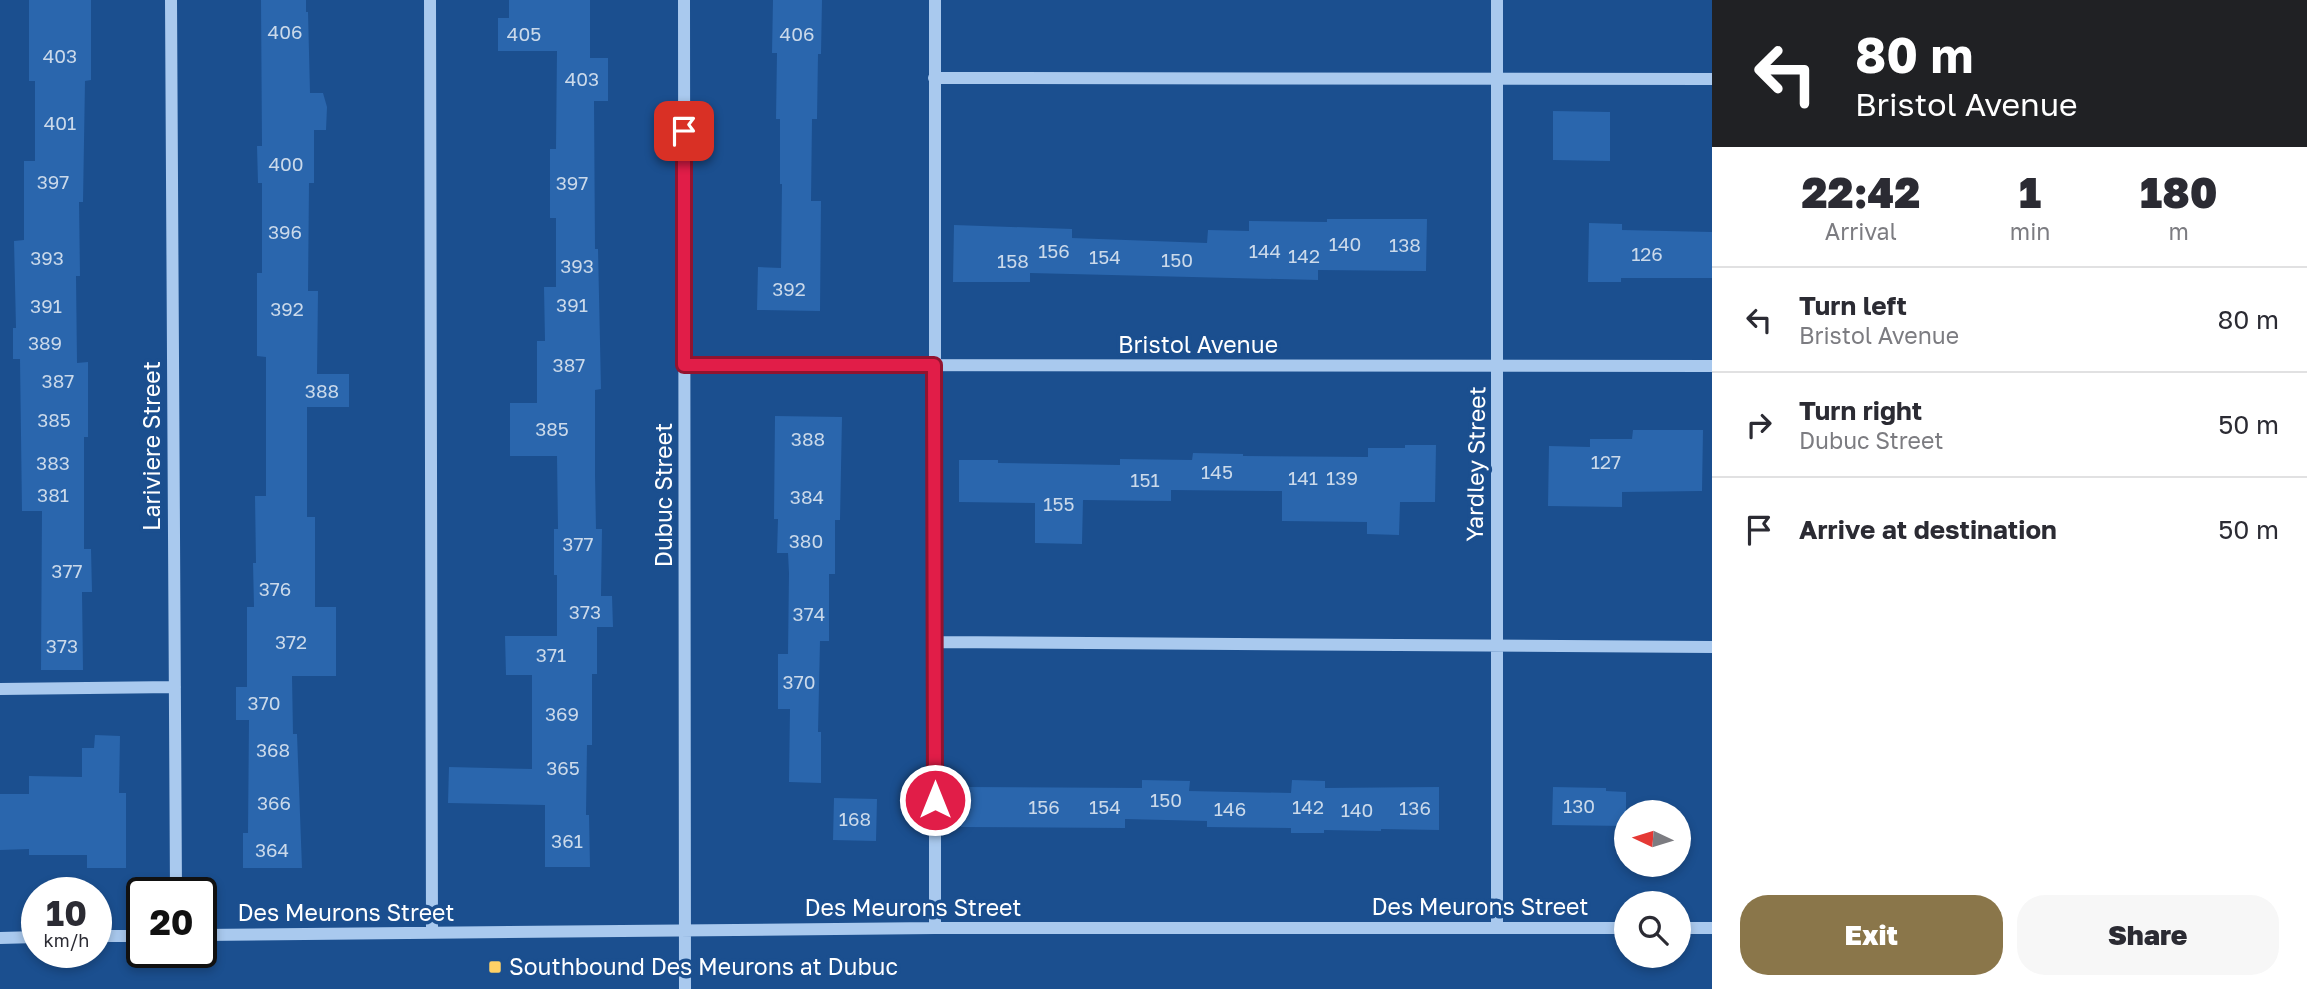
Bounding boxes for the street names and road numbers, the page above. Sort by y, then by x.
street label: Bristol Avenue [1118,330,1278,358]
street label: Lariviere Street [137,361,165,531]
street label: Yardley Street [1460,386,1490,542]
street label: Dubuc Street [649,423,677,567]
street label: Des Meurons Street [1371,892,1589,920]
street label: Des Meurons Street [804,893,1022,921]
street label: Des Meurons Street [237,898,455,926]

